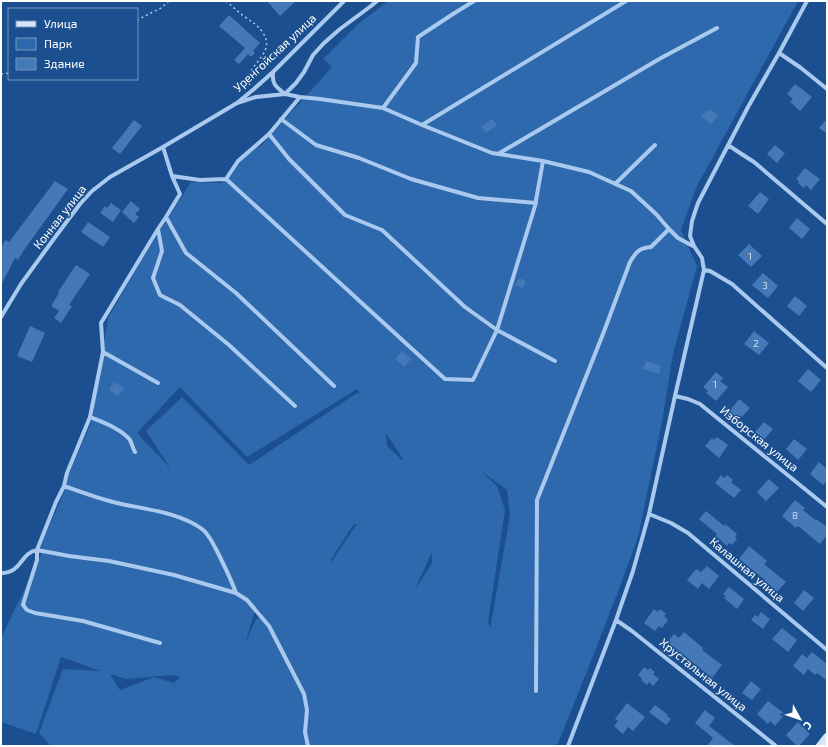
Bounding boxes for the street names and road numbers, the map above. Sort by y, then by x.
street label: Уренгойская улица [230,10,319,95]
street label: Конная улица [30,182,89,252]
street label: Изборская улица [717,402,802,475]
street label: Калашная улица [707,534,788,605]
street label: Хрустальная улица [657,635,750,715]

